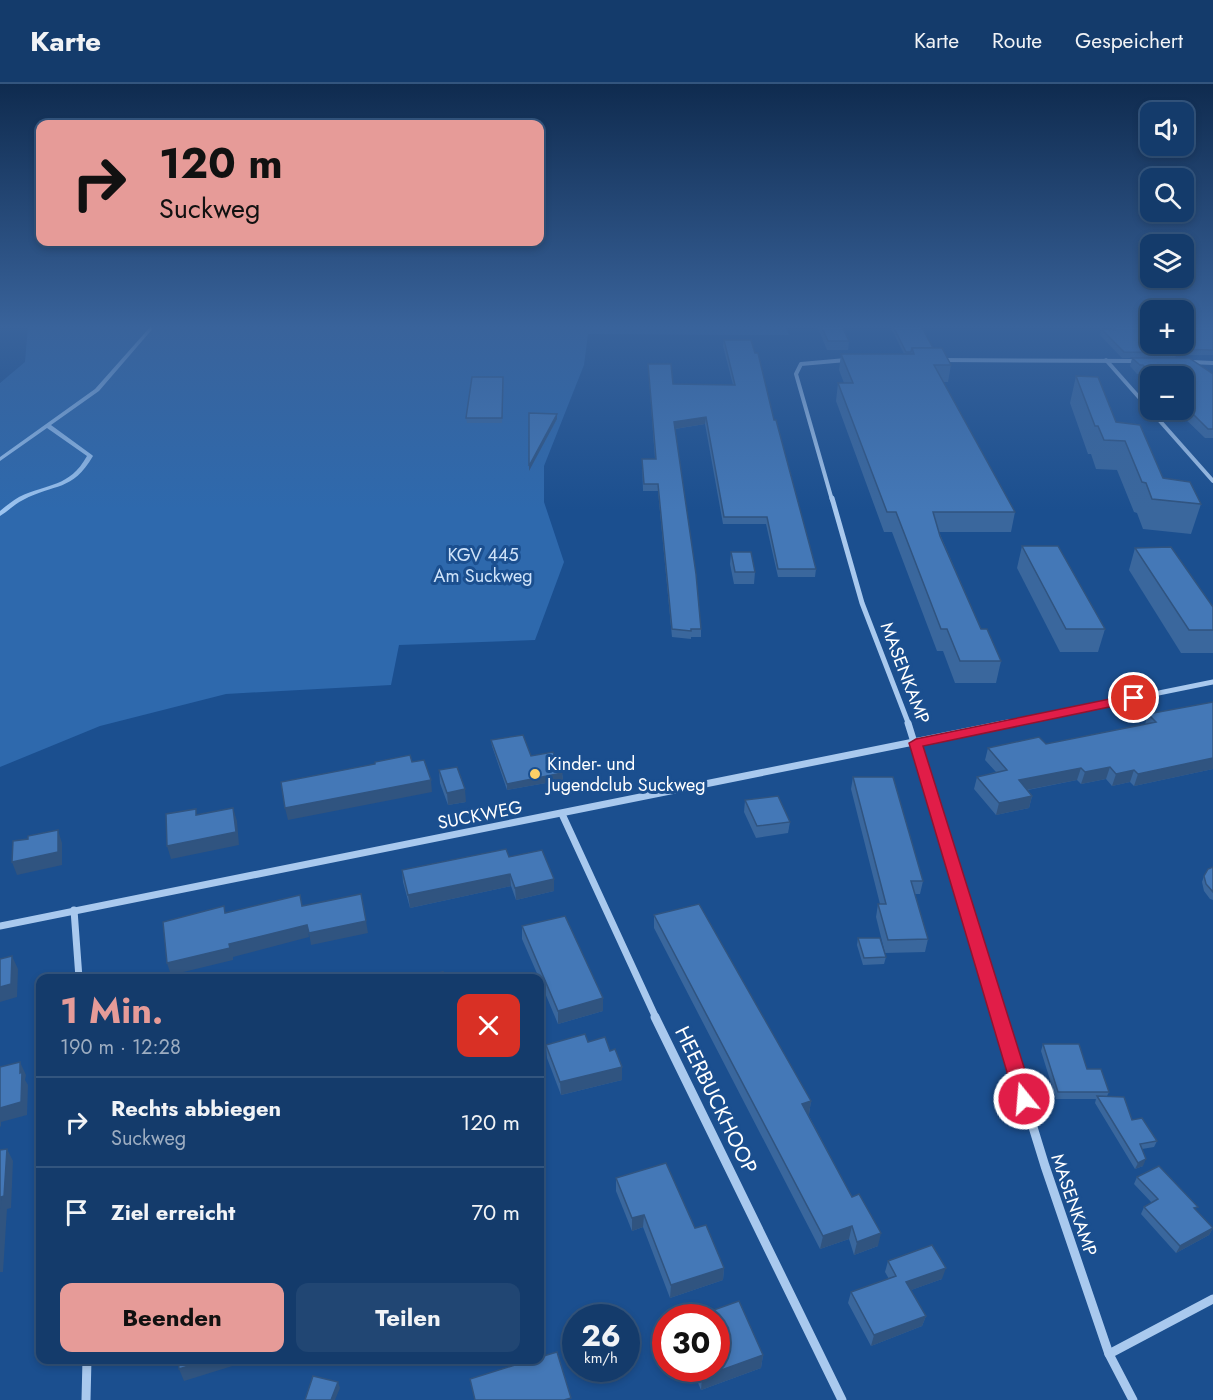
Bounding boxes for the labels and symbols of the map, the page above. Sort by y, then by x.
park label: KGV 445 Am Suckweg [434,542,532,589]
street label: MASENKAMP [874,619,936,728]
pin [1108,672,1159,723]
place label: Kinder- und Jugendclub Suckweg [545,751,705,798]
marker: Kinder- und Jugendclub Suckweg [528,767,542,781]
street label: SUCKWEG [435,794,525,836]
street label: HEERBUCKHOOP [667,1021,765,1179]
position arrow [992,1067,1056,1131]
street label: MASENKAMP [1044,1150,1104,1260]
speed limit sign: 30 [652,1304,730,1382]

